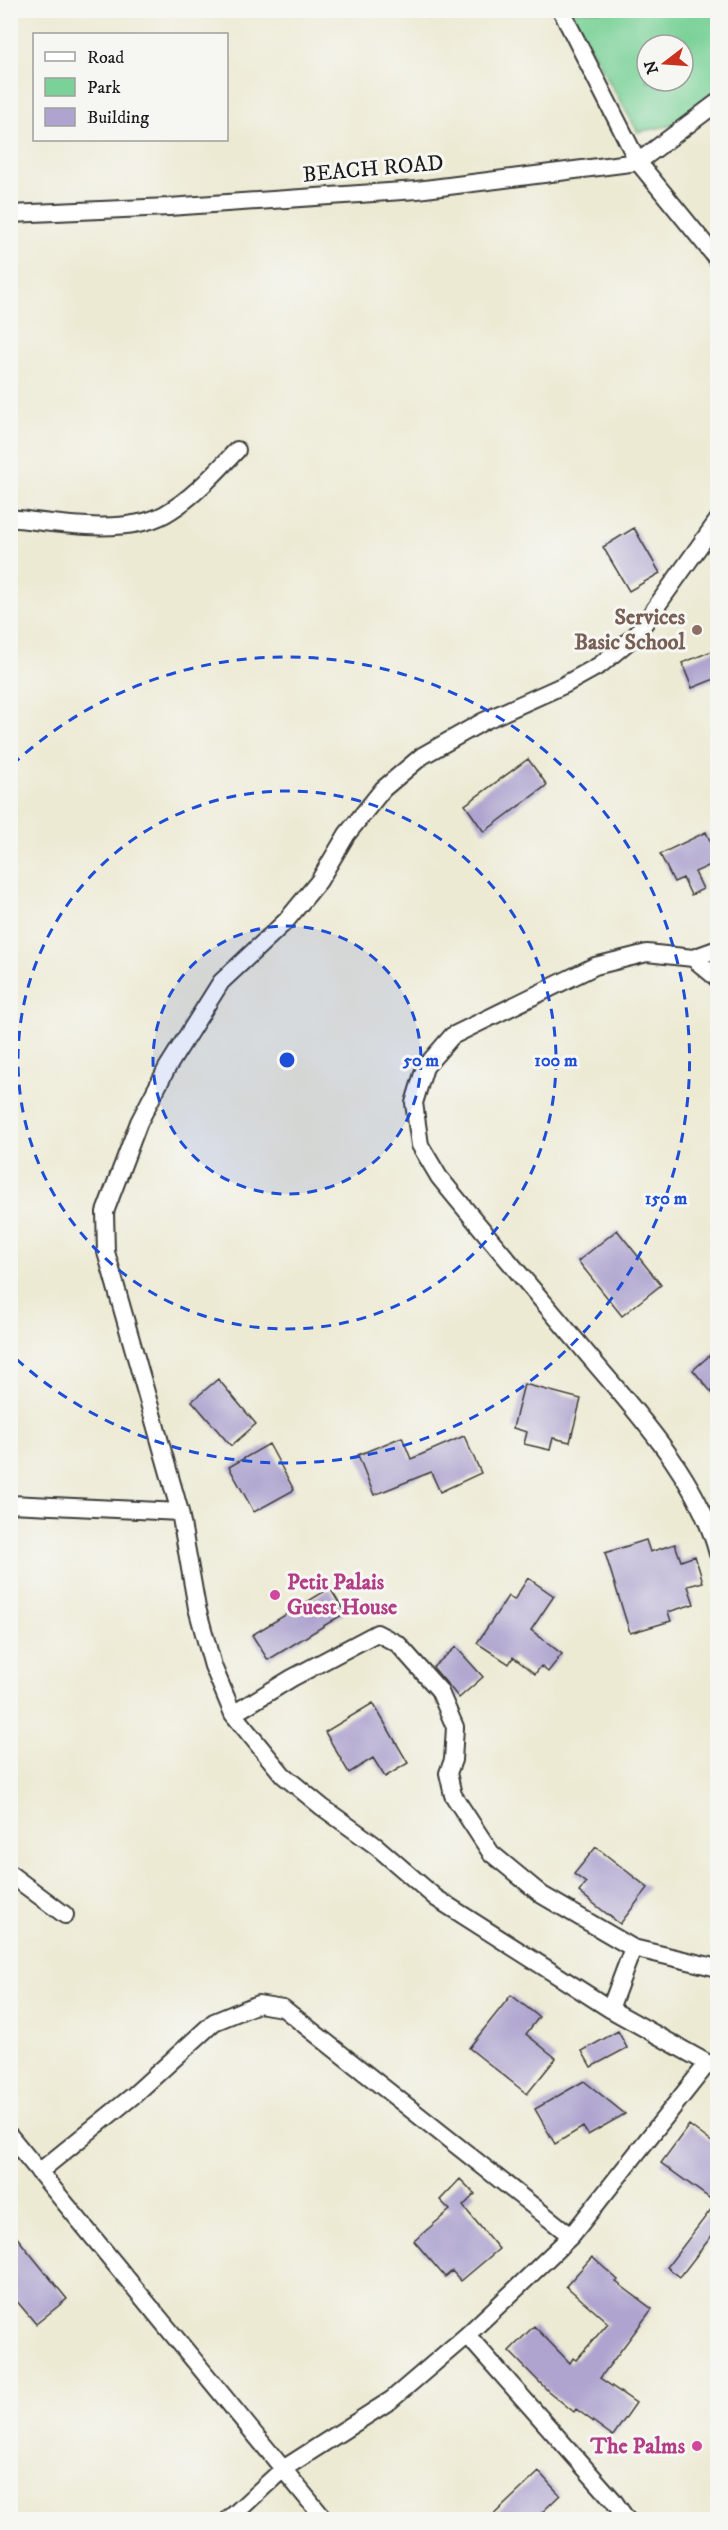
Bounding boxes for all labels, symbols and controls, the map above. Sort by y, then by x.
legend [33,33,228,141]
north arrow [635,33,695,93]
text: Road [87,47,124,69]
text: N [640,58,663,76]
text: Park [87,77,121,99]
text: Building [87,107,149,129]
street label: BEACH ROAD [301,149,445,189]
place label: Services Basic School [574,604,686,656]
marker: Services Basic School [690,623,704,637]
centre of rings [277,1050,297,1070]
text: 50 m [402,1050,439,1072]
text: 100 m [534,1050,578,1072]
text: 150 m [645,1188,688,1210]
place label: Petit Palais Guest House [287,1569,397,1621]
marker: Petit Palais Guest House [268,1588,282,1602]
place label: The Palms [589,2433,686,2460]
marker: The Palms [690,2439,704,2453]

